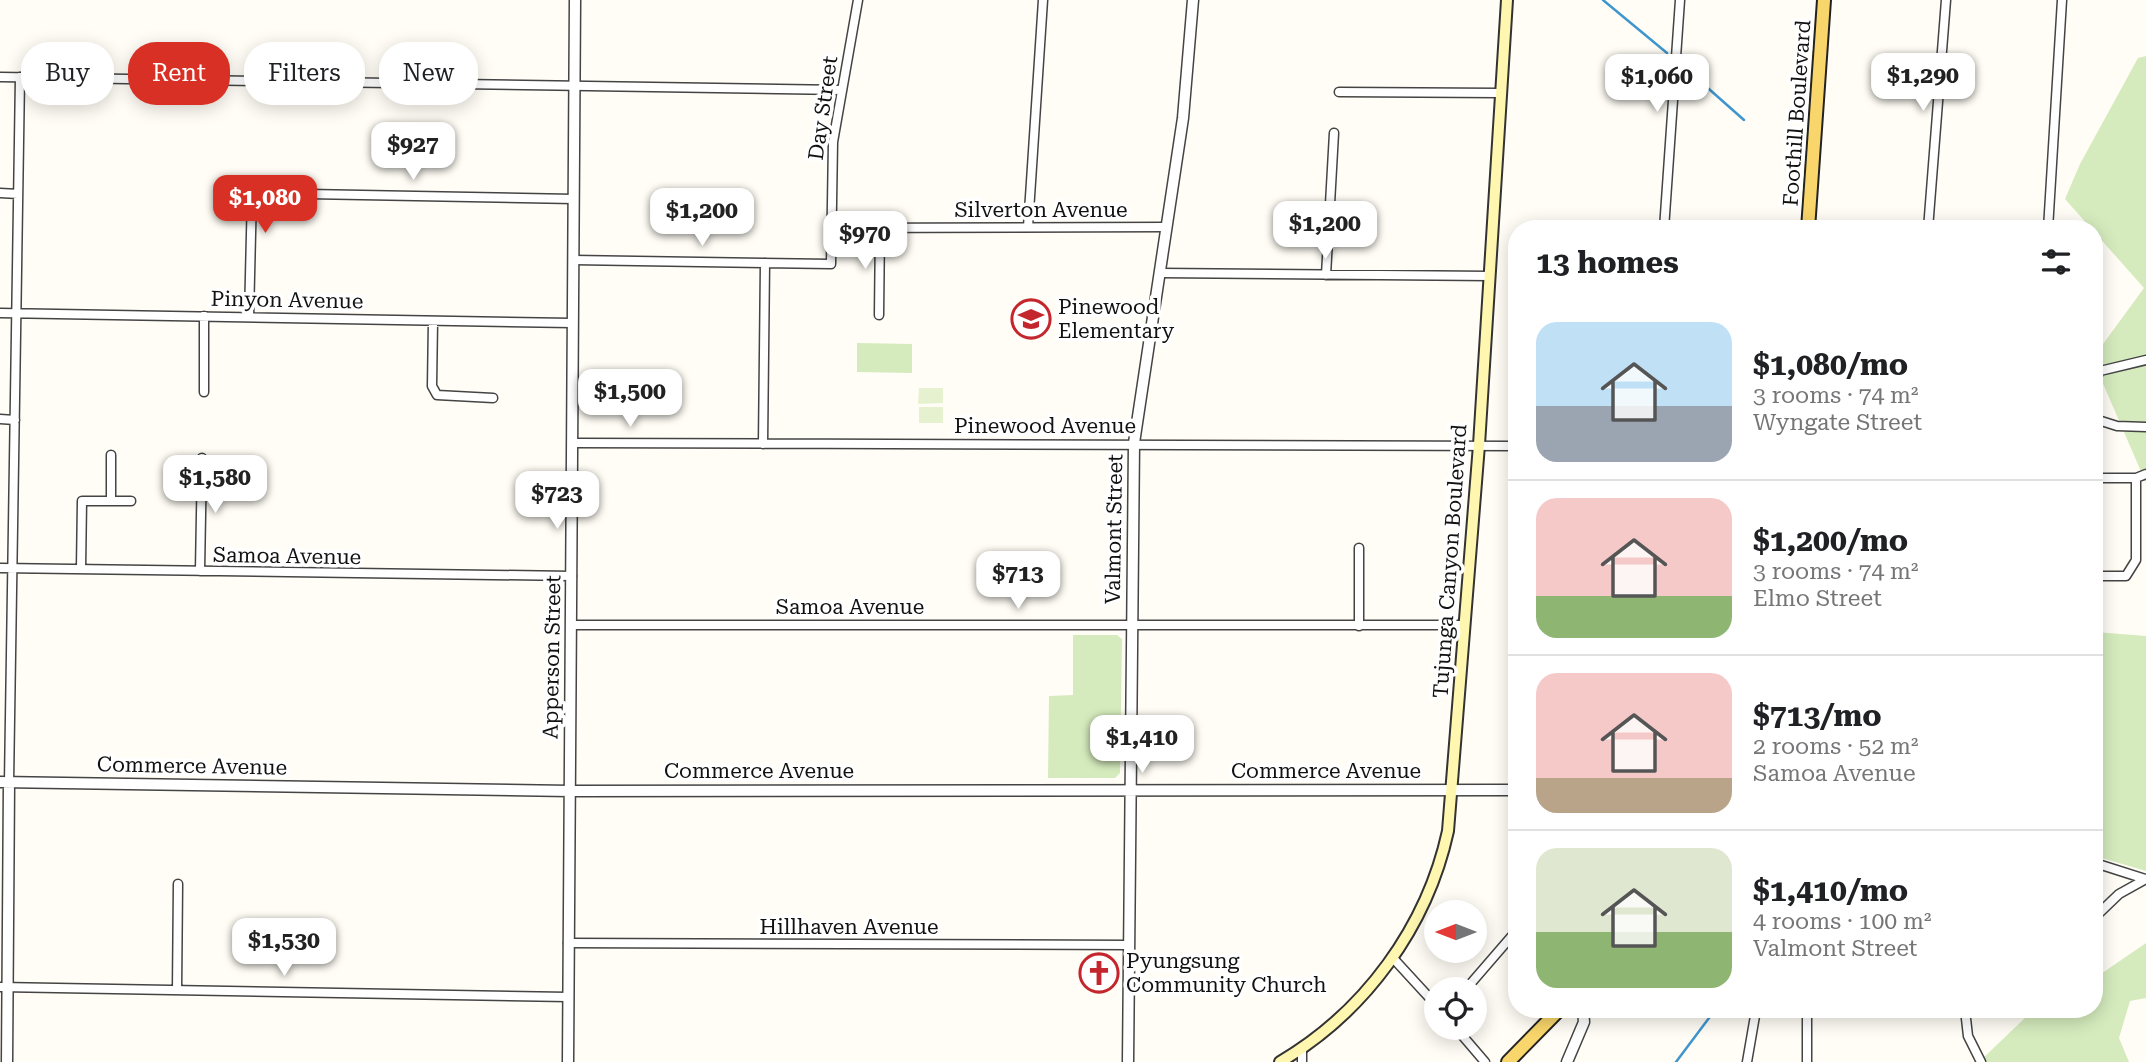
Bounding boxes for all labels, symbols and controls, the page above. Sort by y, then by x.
street label: Foothill Boulevard [1779,18,1816,207]
chip: Buy [21,42,114,105]
chip: Rent [128,42,230,105]
chip: Filters [244,42,365,105]
chip: New [379,42,478,105]
street label: Day Street [804,54,842,162]
pin: $1,060 [1600,54,1714,114]
pin: $1,290 [1866,54,1980,113]
text: $1,290 [1887,62,1959,89]
text: $1,060 [1621,63,1693,90]
pin: $927 [372,122,454,182]
text: $927 [387,131,439,158]
pin: $1,080 [208,176,322,235]
text: $1,080 [229,184,301,211]
pin: $1,200 [645,188,759,248]
text: $1,200 [666,197,738,224]
street label: Silverton Avenue [954,198,1128,222]
pin: $1,200 [1268,202,1382,261]
text: $1,200 [1289,210,1361,237]
pin: $970 [824,212,906,271]
text: $970 [839,220,891,247]
icon: filters [2037,243,2075,281]
text: 13 homes [1536,245,1679,280]
street label: Pinyon Avenue [210,287,364,313]
place label: Pinewood Elementary [1058,295,1175,343]
school or university icon: Pinewood Elementary [1010,298,1052,340]
text: $1,080/mo [1753,347,1908,382]
icon: home [1592,350,1676,434]
pin: $1,500 [573,370,687,429]
text: $1,500 [594,378,666,405]
text: 3 rooms · 74 m² [1753,382,1919,409]
text: Wyngate Street [1753,409,1922,436]
street label: Pinewood Avenue [954,414,1136,438]
street label: Tujunga Canyon Boulevard [1428,423,1472,699]
street label: Valmont Street [1101,454,1127,604]
pin: $1,580 [158,456,272,515]
text: $1,580 [179,464,251,491]
pin: $723 [516,472,598,531]
text: $723 [531,480,583,507]
text: $1,200/mo [1753,523,1908,558]
icon: home [1592,526,1676,610]
street label: Samoa Avenue [213,543,361,569]
pin: $713 [977,552,1059,611]
text: 3 rooms · 74 m² [1753,558,1919,585]
text: $713 [992,560,1044,587]
street label: Apperson Street [539,575,565,739]
text: Elmo Street [1753,585,1882,612]
street label: Samoa Avenue [776,595,924,619]
text: $713/mo [1753,698,1882,733]
icon: home [1592,701,1676,785]
pin: $1,410 [1085,716,1199,775]
text: $1,410 [1106,724,1178,751]
text: 2 rooms · 52 m² [1753,733,1919,760]
street label: Commerce Avenue [97,752,287,780]
street label: Commerce Avenue [664,759,854,783]
street label: Commerce Avenue [1231,759,1421,783]
text: Samoa Avenue [1753,760,1916,787]
text: $1,410/mo [1753,873,1908,908]
icon: home [1592,876,1676,960]
north arrow [1424,900,1488,962]
map controls [1424,900,1487,1040]
text: 4 rooms · 100 m² [1753,908,1931,935]
street label: Hillhaven Avenue [759,915,939,939]
pin: $1,530 [227,918,341,978]
text: $1,530 [248,927,320,954]
text: Valmont Street [1753,935,1917,962]
place label: Pyungsung Community Church [1126,949,1327,997]
church icon: Pyungsung Community Church [1078,952,1120,994]
button: locate [1424,977,1487,1040]

